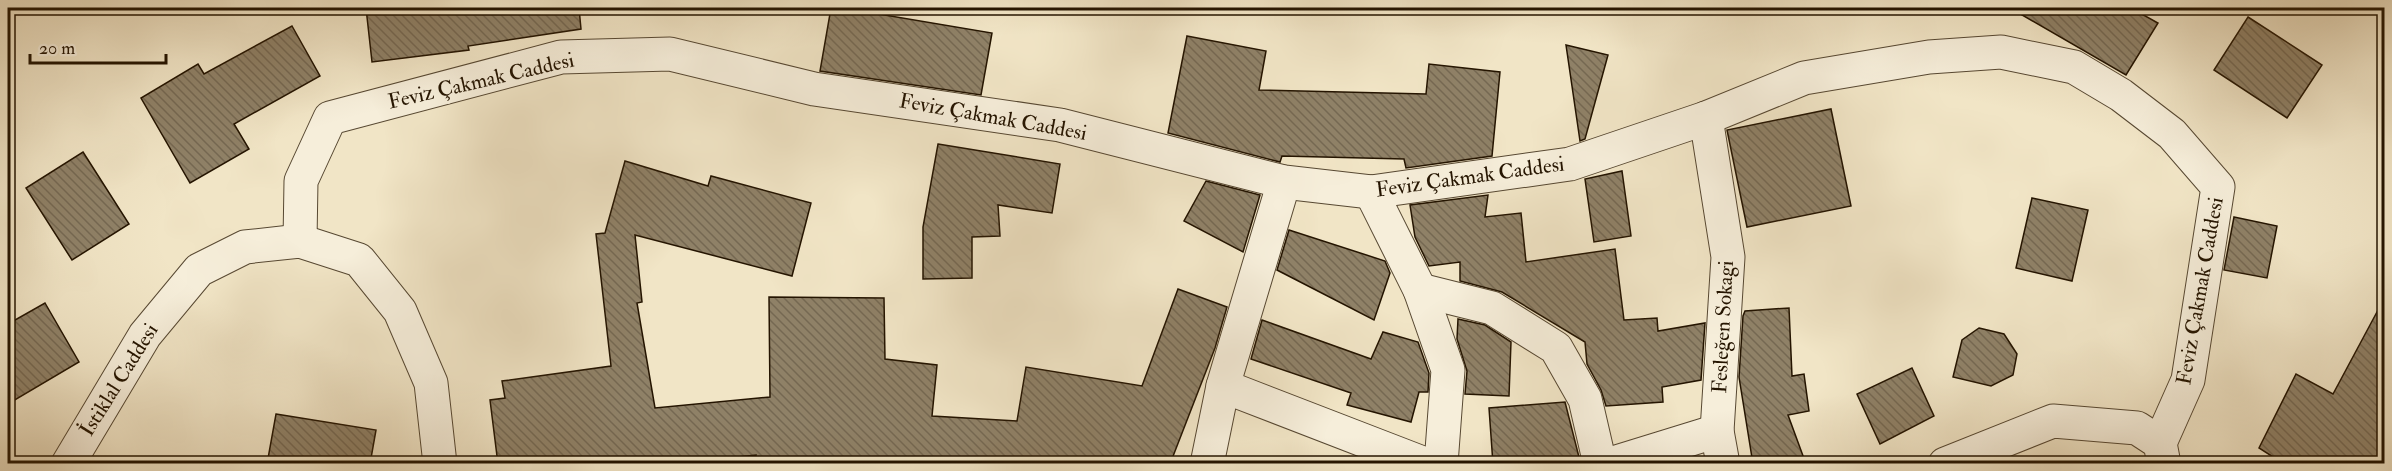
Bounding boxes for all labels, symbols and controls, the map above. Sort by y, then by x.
scale bar [30,27,166,65]
text: 20 m [39,37,75,60]
street label: Feviz Çakmak Caddesi [385,46,577,116]
street label: Feviz Çakmak Caddesi [897,87,1089,147]
street label: Feviz Çakmak Caddesi [1374,150,1566,204]
street label: Feviz Çakmak Caddesi [2170,195,2230,387]
street label: Fesleğen Sokagi [1706,259,1740,394]
street label: İstiklal Caddesi [74,318,165,441]

